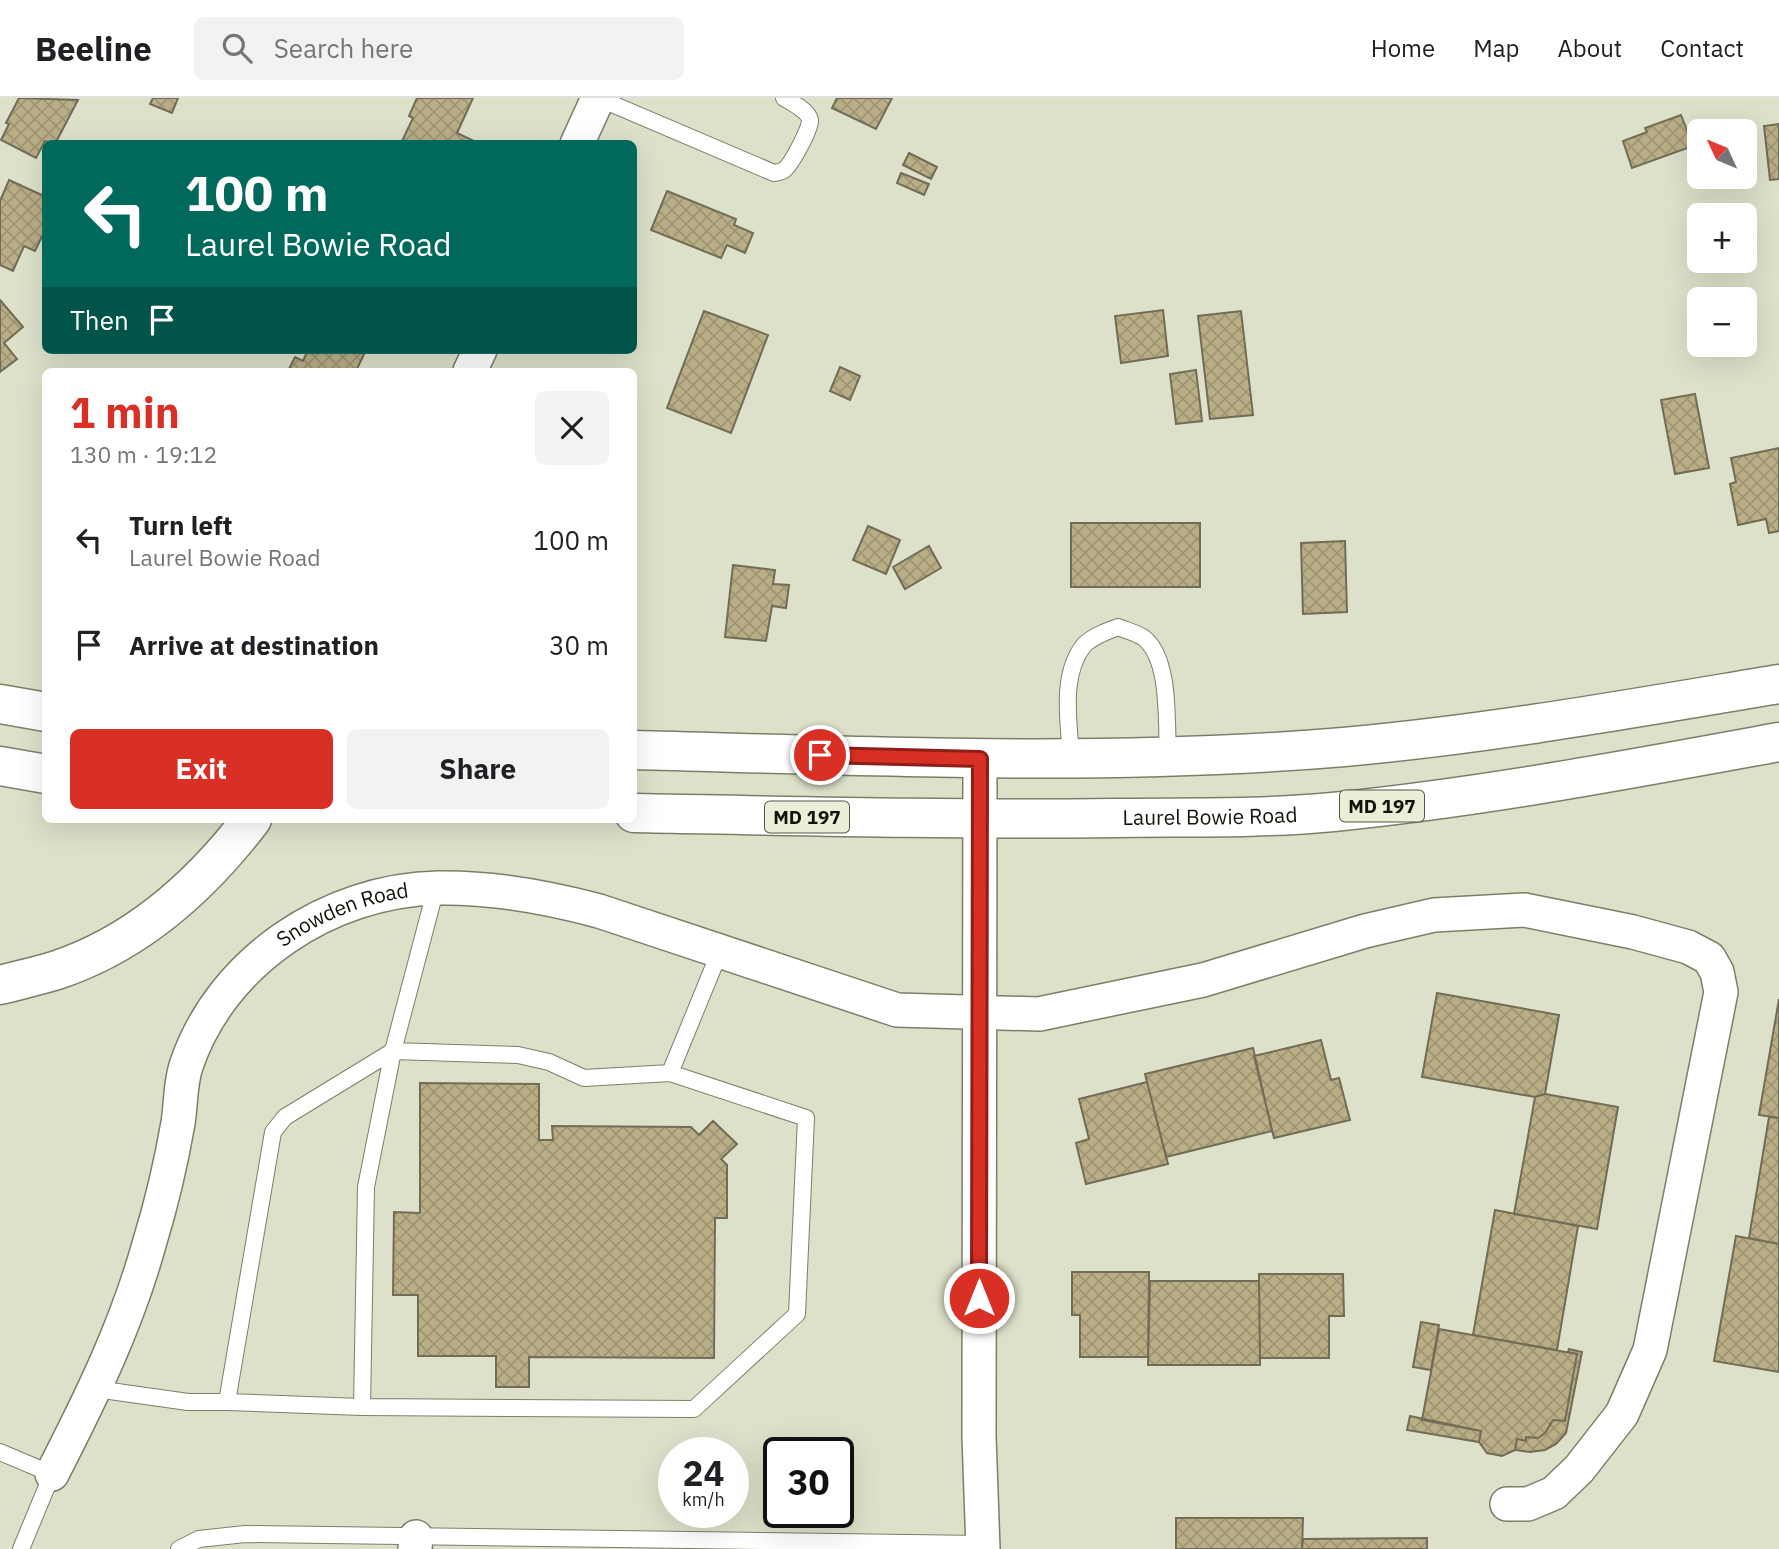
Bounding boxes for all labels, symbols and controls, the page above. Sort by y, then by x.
search box [194,17,684,80]
text: Beeline [35,27,152,70]
icon: search [218,29,256,67]
text: Search here [274,31,413,65]
text: Home [1371,32,1435,64]
text: Map [1473,32,1519,64]
text: About [1557,32,1622,64]
text: Contact [1660,32,1744,64]
north arrow [1687,119,1757,189]
map controls [1687,119,1757,357]
text: 100 m [185,161,329,224]
icon: left [70,168,161,259]
button: + [1687,203,1757,273]
text: Laurel Bowie Road [185,223,452,265]
button: − [1687,287,1757,357]
icon: arrive [143,301,181,339]
text: Then [70,303,129,337]
text: 1 min [70,385,180,440]
button: close [535,391,609,465]
text: 130 m · 19:12 [70,439,217,469]
text: Turn left [129,508,232,542]
icon: left [70,521,108,559]
text: 100 m [533,523,609,557]
text: Laurel Bowie Road [129,542,321,572]
icon: arrive [70,626,108,664]
text: Arrive at destination [129,628,379,662]
text: 30 m [549,628,609,662]
pin [790,725,850,785]
button: Exit [70,729,333,809]
button: Share [347,729,609,809]
icon: arrive [801,736,839,774]
road number: MD 197 [1340,790,1424,821]
street label: Laurel Bowie Road [1122,800,1298,831]
road number: MD 197 [765,802,849,832]
street label: Snowden Road [270,875,410,953]
position arrow [942,1261,1016,1335]
speed limit sign: 30 [763,1437,854,1528]
text: 24 [682,1450,725,1496]
text: km/h [682,1488,725,1511]

